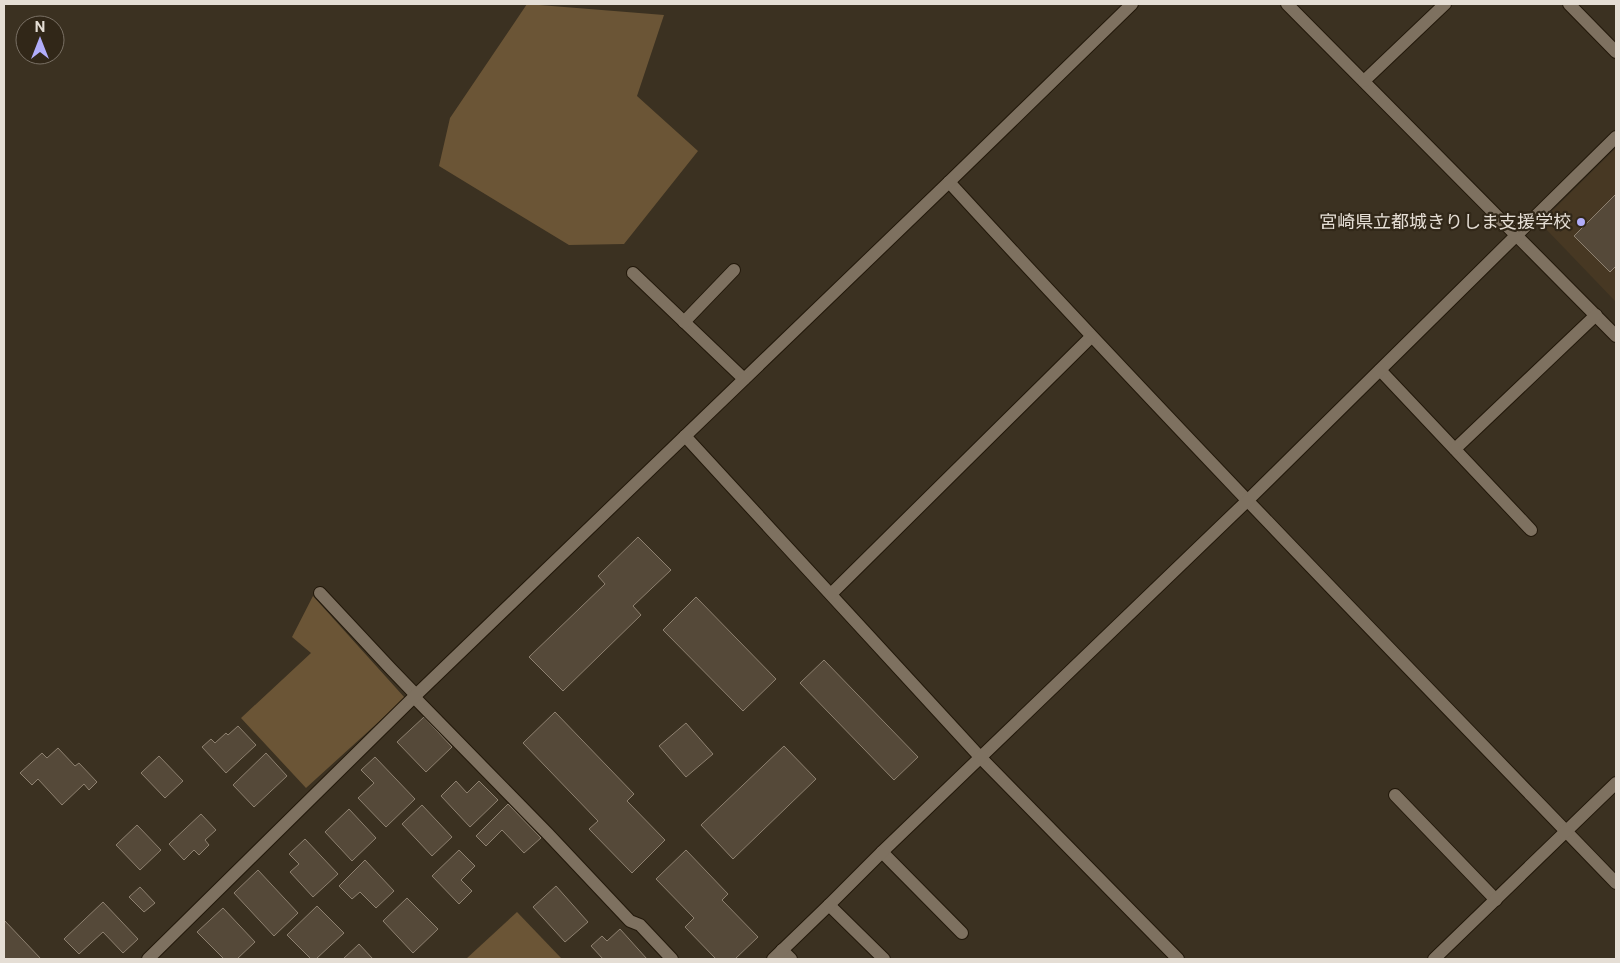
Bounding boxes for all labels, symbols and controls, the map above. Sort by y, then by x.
north arrow [15,15,65,65]
text: N [35,19,45,35]
place label: 宮崎県立都城きりしま支援学校 [1319,211,1571,232]
marker: 宮崎県立都城きりしま支援学校 [1575,216,1587,228]

